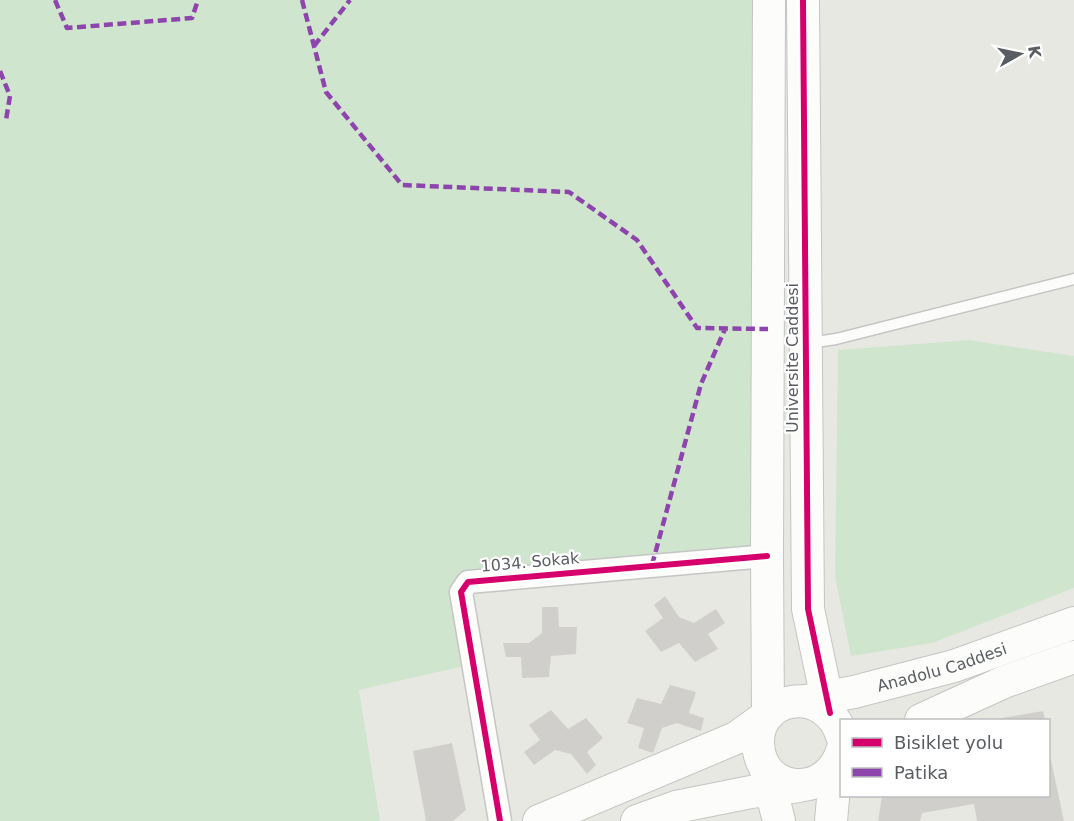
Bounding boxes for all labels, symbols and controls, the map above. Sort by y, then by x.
north arrow [990,24,1050,84]
text: K [1024,44,1045,60]
street label: Universite Caddesi [783,283,802,433]
street label: 1034. Sokak [480,548,581,576]
street label: Anadolu Caddesi [875,638,1009,695]
legend [840,719,1050,797]
text: Bisiklet yolu [894,732,1003,753]
text: Patika [894,762,948,783]

